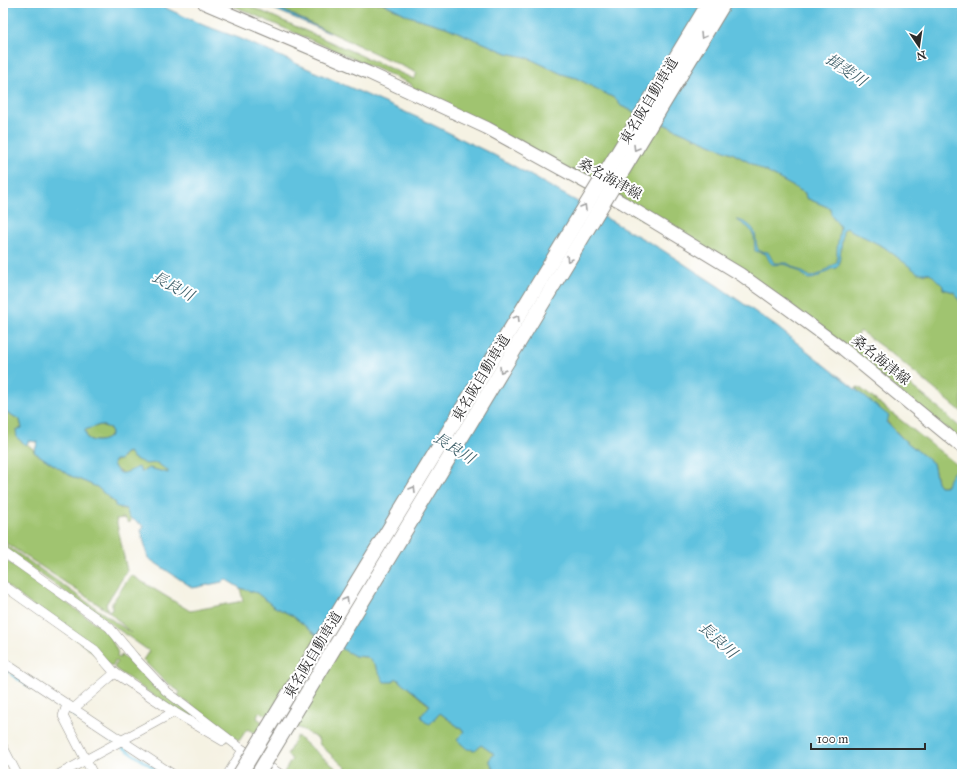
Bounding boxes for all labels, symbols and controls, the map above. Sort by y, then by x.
north arrow [899,26,939,66]
one-way arrow [701,32,708,39]
text: N [914,48,927,63]
water label: 揖斐川 [822,50,871,91]
street label: 東名阪自動車道 [616,55,682,147]
one-way arrow [634,144,641,151]
street label: 桑名海津線 [575,155,645,203]
one-way arrow [580,204,587,211]
one-way arrow [567,255,574,262]
water label: 長良川 [149,267,199,305]
one-way arrow [512,315,519,322]
street label: 桑名海津線 [848,331,914,389]
street label: 東名阪自動車道 [448,332,514,424]
one-way arrow [500,366,507,373]
water label: 長良川 [430,428,480,469]
one-way arrow [409,486,416,493]
one-way arrow [341,597,348,604]
street label: 東名阪自動車道 [280,609,346,701]
water label: 長良川 [695,618,742,663]
scale bar [811,725,925,751]
text: 100 m [817,732,848,746]

